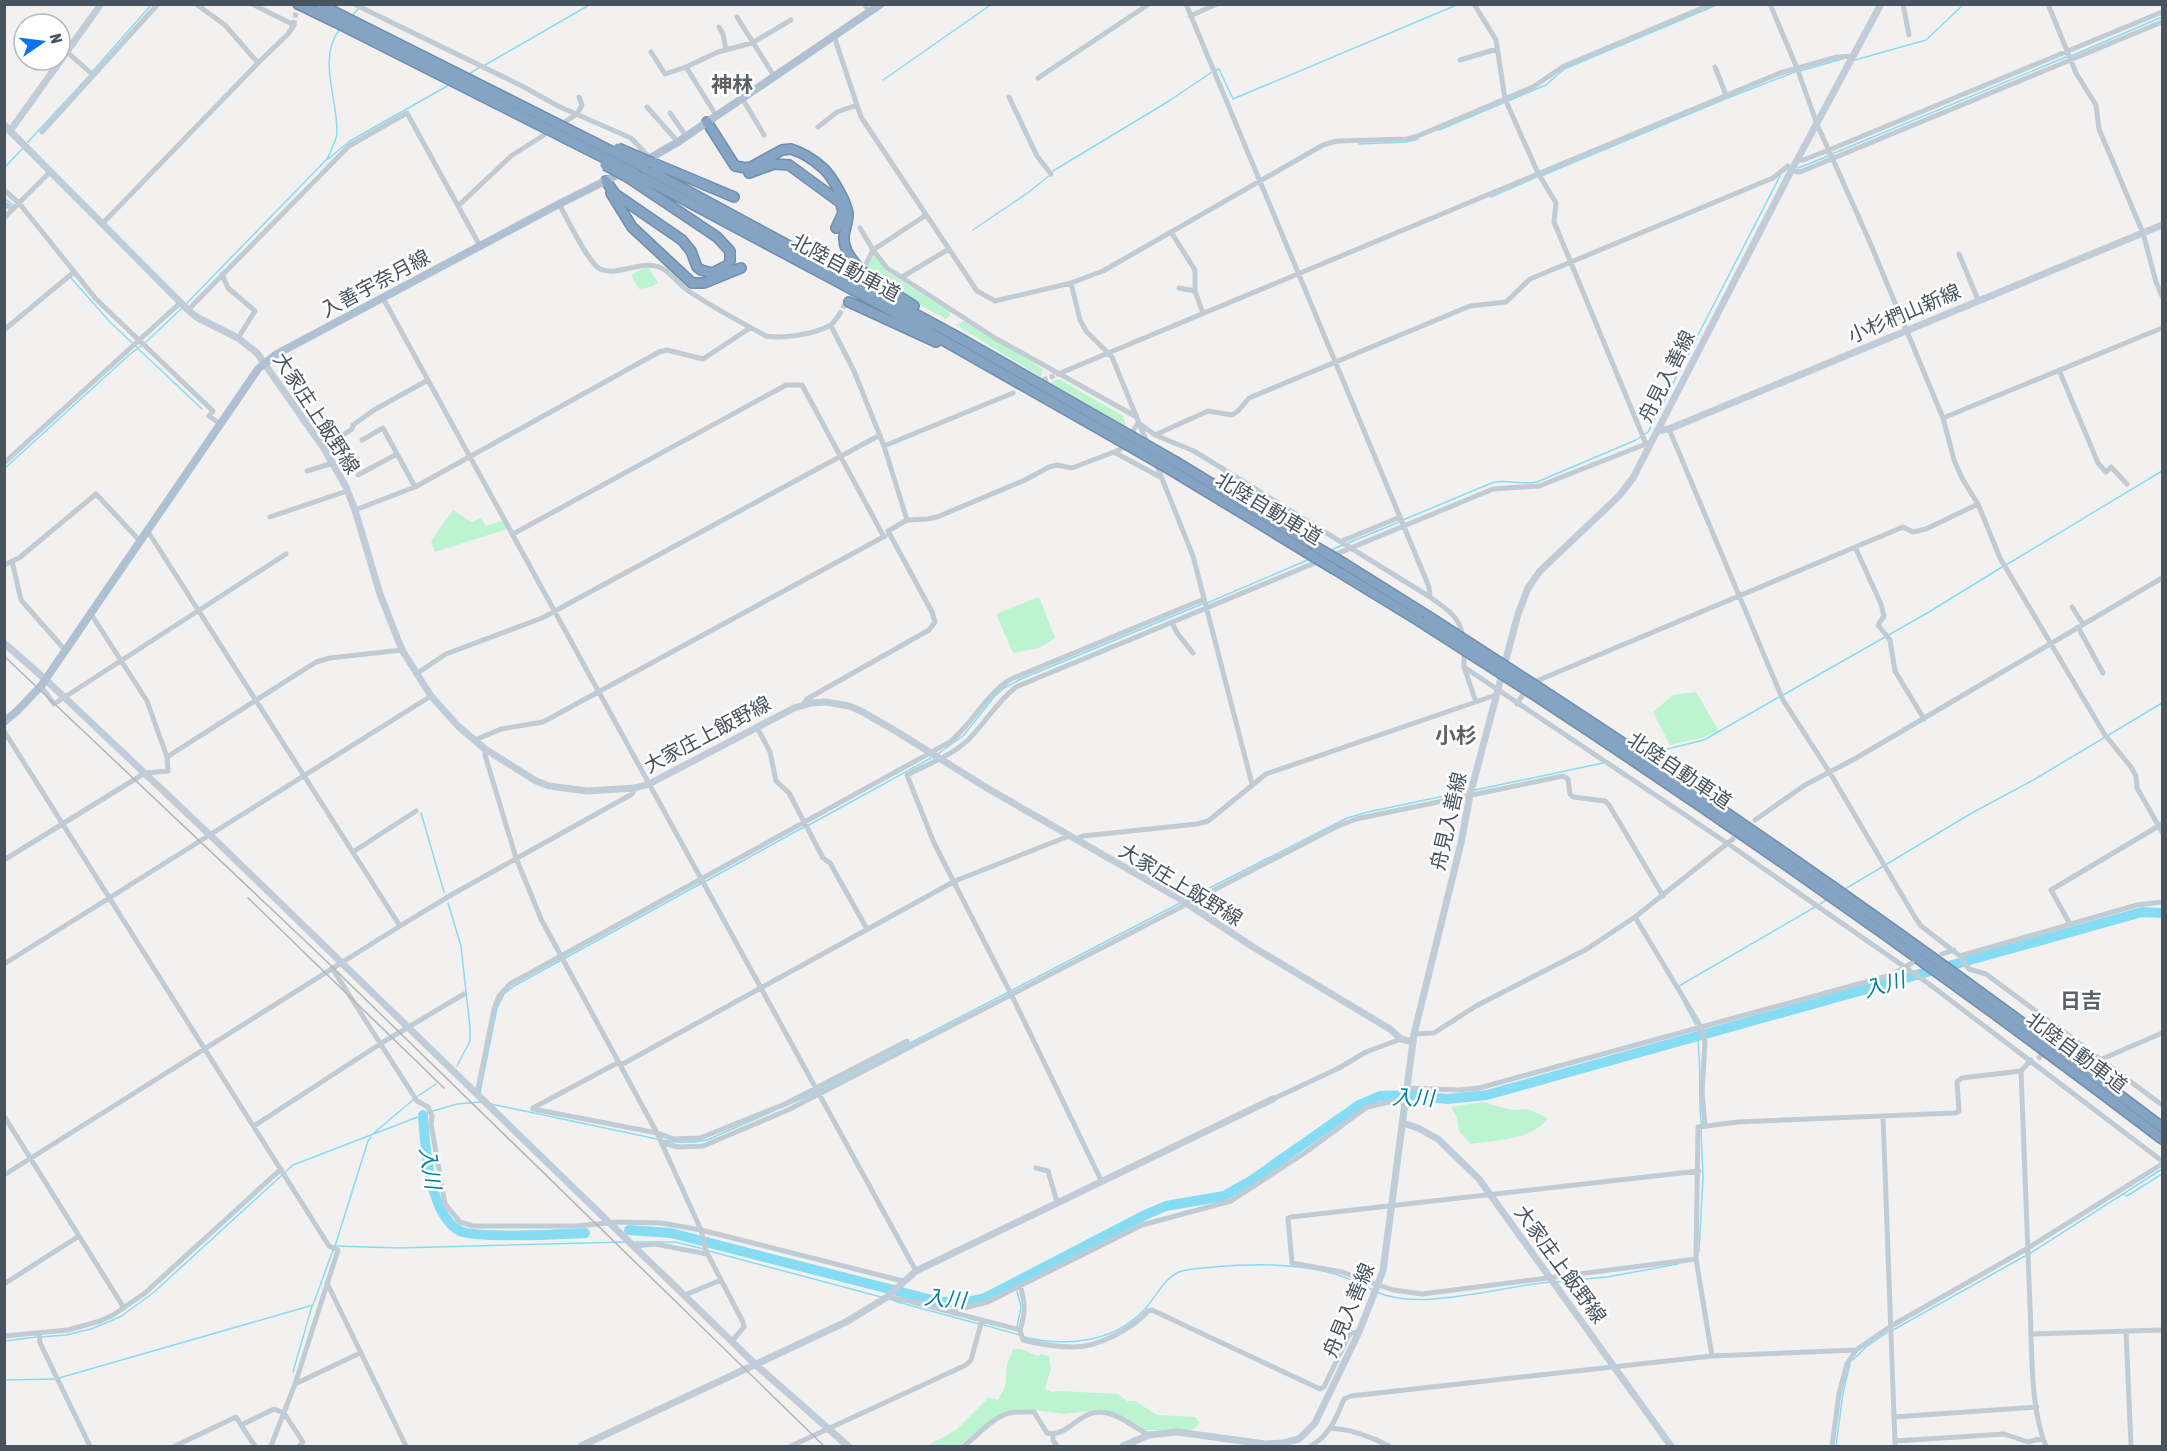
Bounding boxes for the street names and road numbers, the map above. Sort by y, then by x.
street label: 北陸自動車道 [788,229,904,305]
street label: 入善宇奈月線 [317,245,433,321]
street label: 小杉椚山新線 [1844,279,1964,347]
street label: 舟見入善線 [1633,326,1699,426]
street label: 大家庄上飯野線 [269,348,365,478]
street label: 北陸自動車道 [1212,467,1326,549]
street label: 大家庄上飯野線 [640,691,774,777]
street label: 北陸自動車道 [1624,727,1736,813]
street label: 舟見入善線 [1426,770,1470,872]
street label: 大家庄上飯野線 [1115,838,1247,930]
street label: 北陸自動車道 [2022,1007,2132,1097]
street label: 大家庄上飯野線 [1511,1201,1611,1327]
street label: 舟見入善線 [1318,1259,1378,1361]

